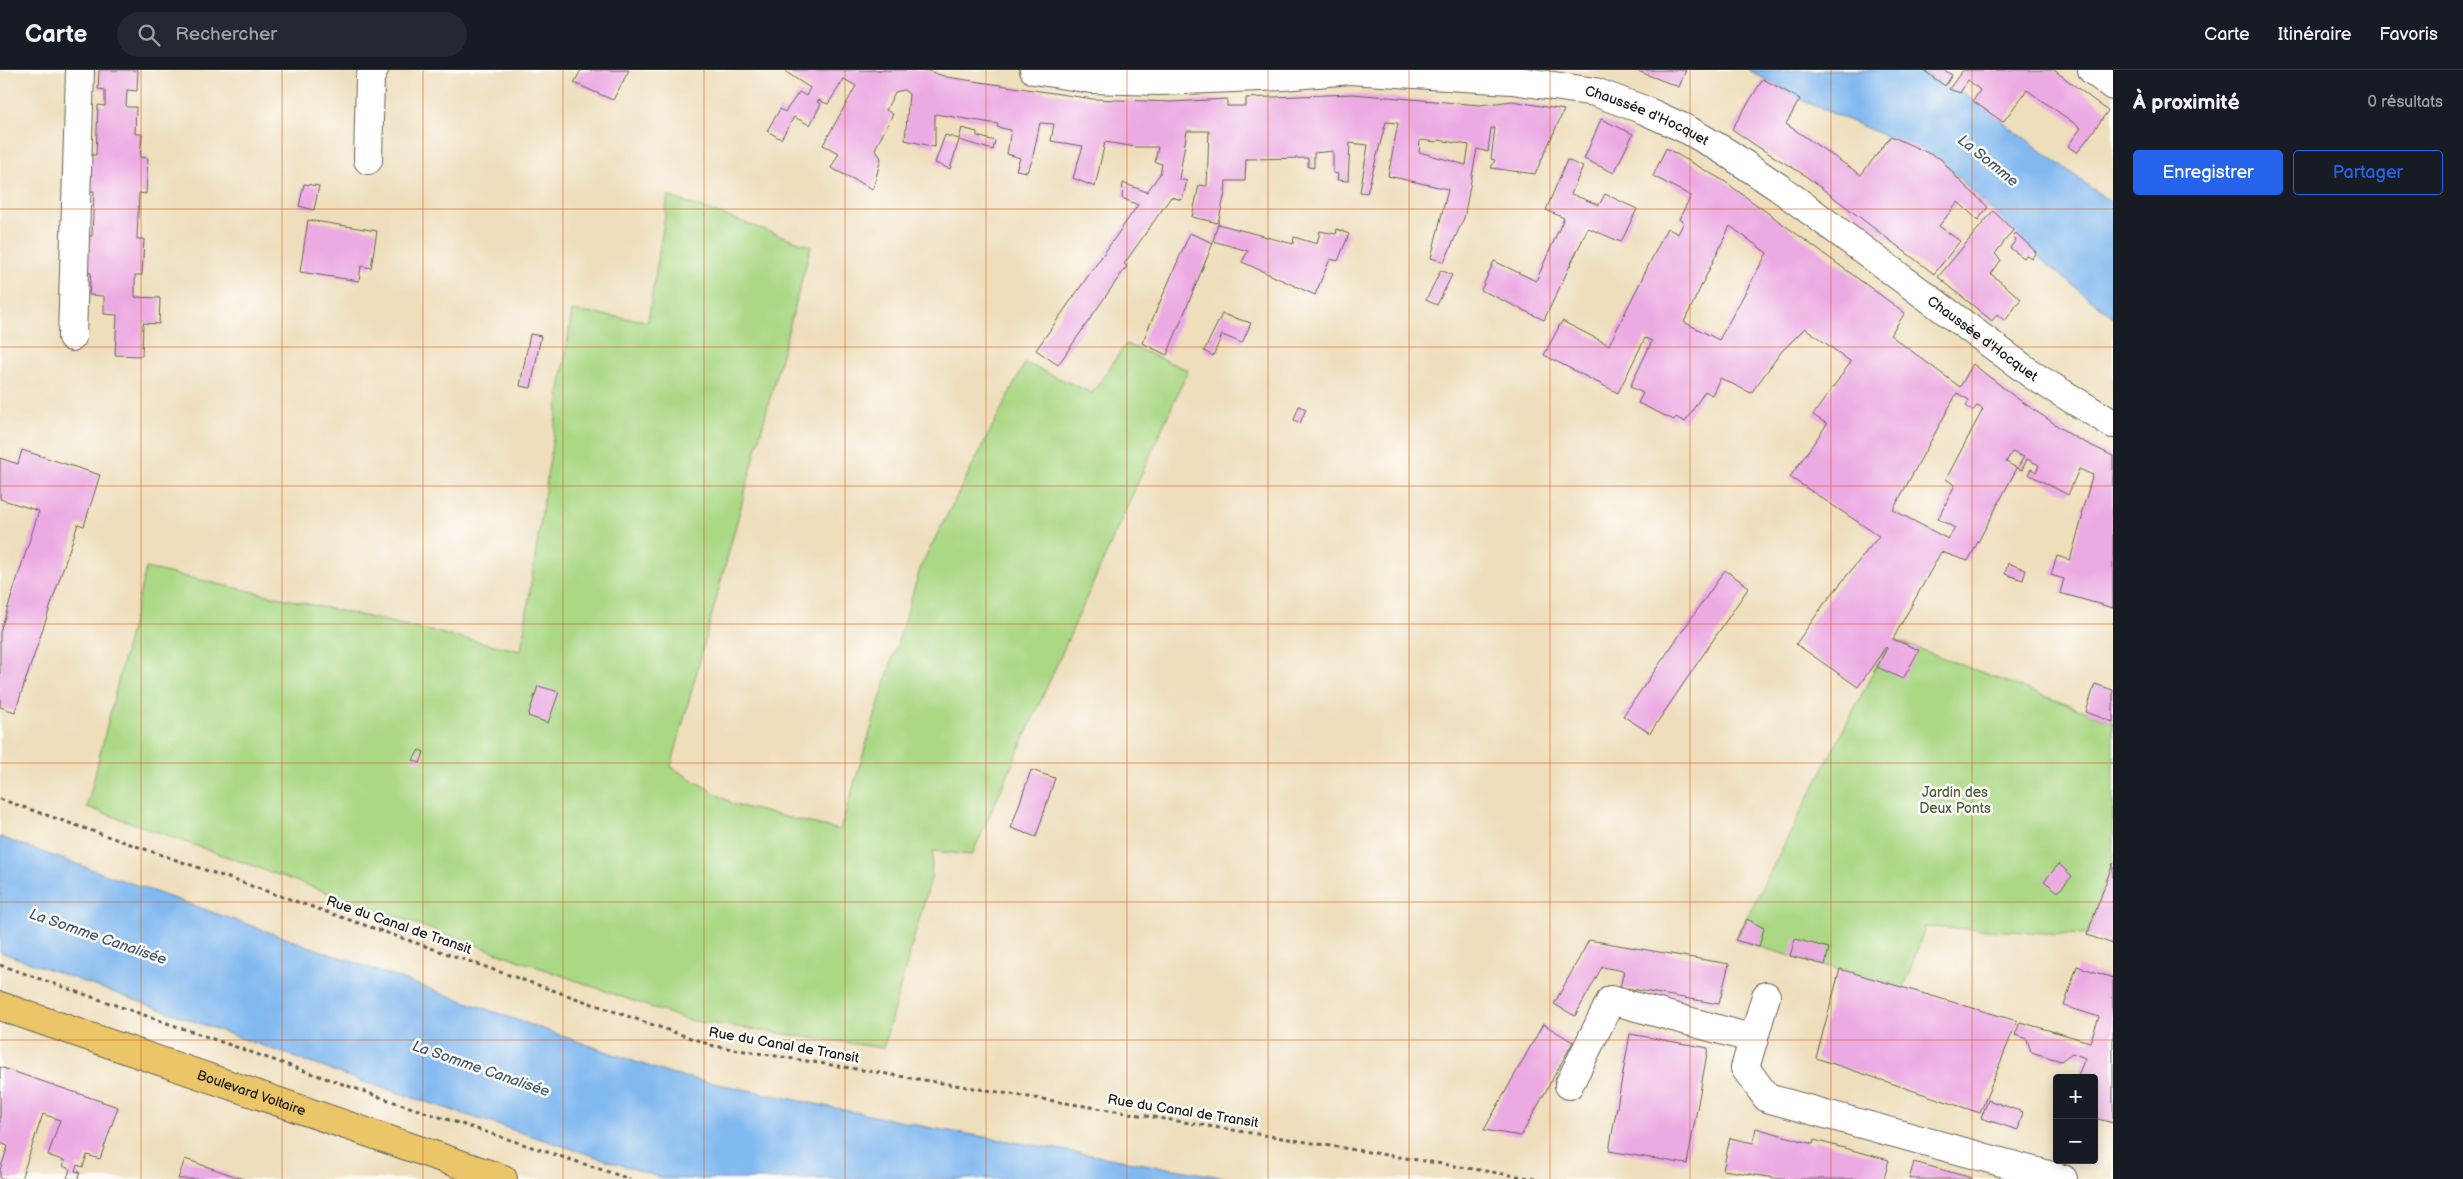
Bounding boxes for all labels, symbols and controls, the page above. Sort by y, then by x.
search box [117,12,467,57]
text: Carte [25,20,87,49]
icon: search [135,21,163,49]
text: Rechercher [175,23,277,46]
text: Carte [2204,24,2250,45]
text: Itinéraire [2278,24,2351,45]
text: Favoris [2379,24,2438,45]
street label: Chaussée d'Hocquet [1584,82,1713,149]
text: À proximité [2133,90,2240,115]
text: 0 résultats [2368,93,2443,112]
water label: La Somme [1954,131,2022,191]
button: Enregistrer [2133,150,2283,195]
button: Partager [2293,150,2443,195]
street label: Chaussée d'Hocquet [1924,292,2042,385]
park label: Jardin des Deux Ponts [1919,784,1991,817]
street label: Rue du Canal de Transit [324,892,475,958]
water label: La Somme Canalisée [27,905,169,969]
street label: Rue du Canal de Transit [707,1023,861,1067]
water label: La Somme Canalisée [410,1037,552,1101]
street label: Boulevard Voltaire [195,1066,308,1119]
map controls [2053,1074,2098,1164]
button: + [2053,1074,2098,1119]
street label: Rue du Canal de Transit [1106,1091,1260,1131]
button: − [2053,1119,2098,1164]

